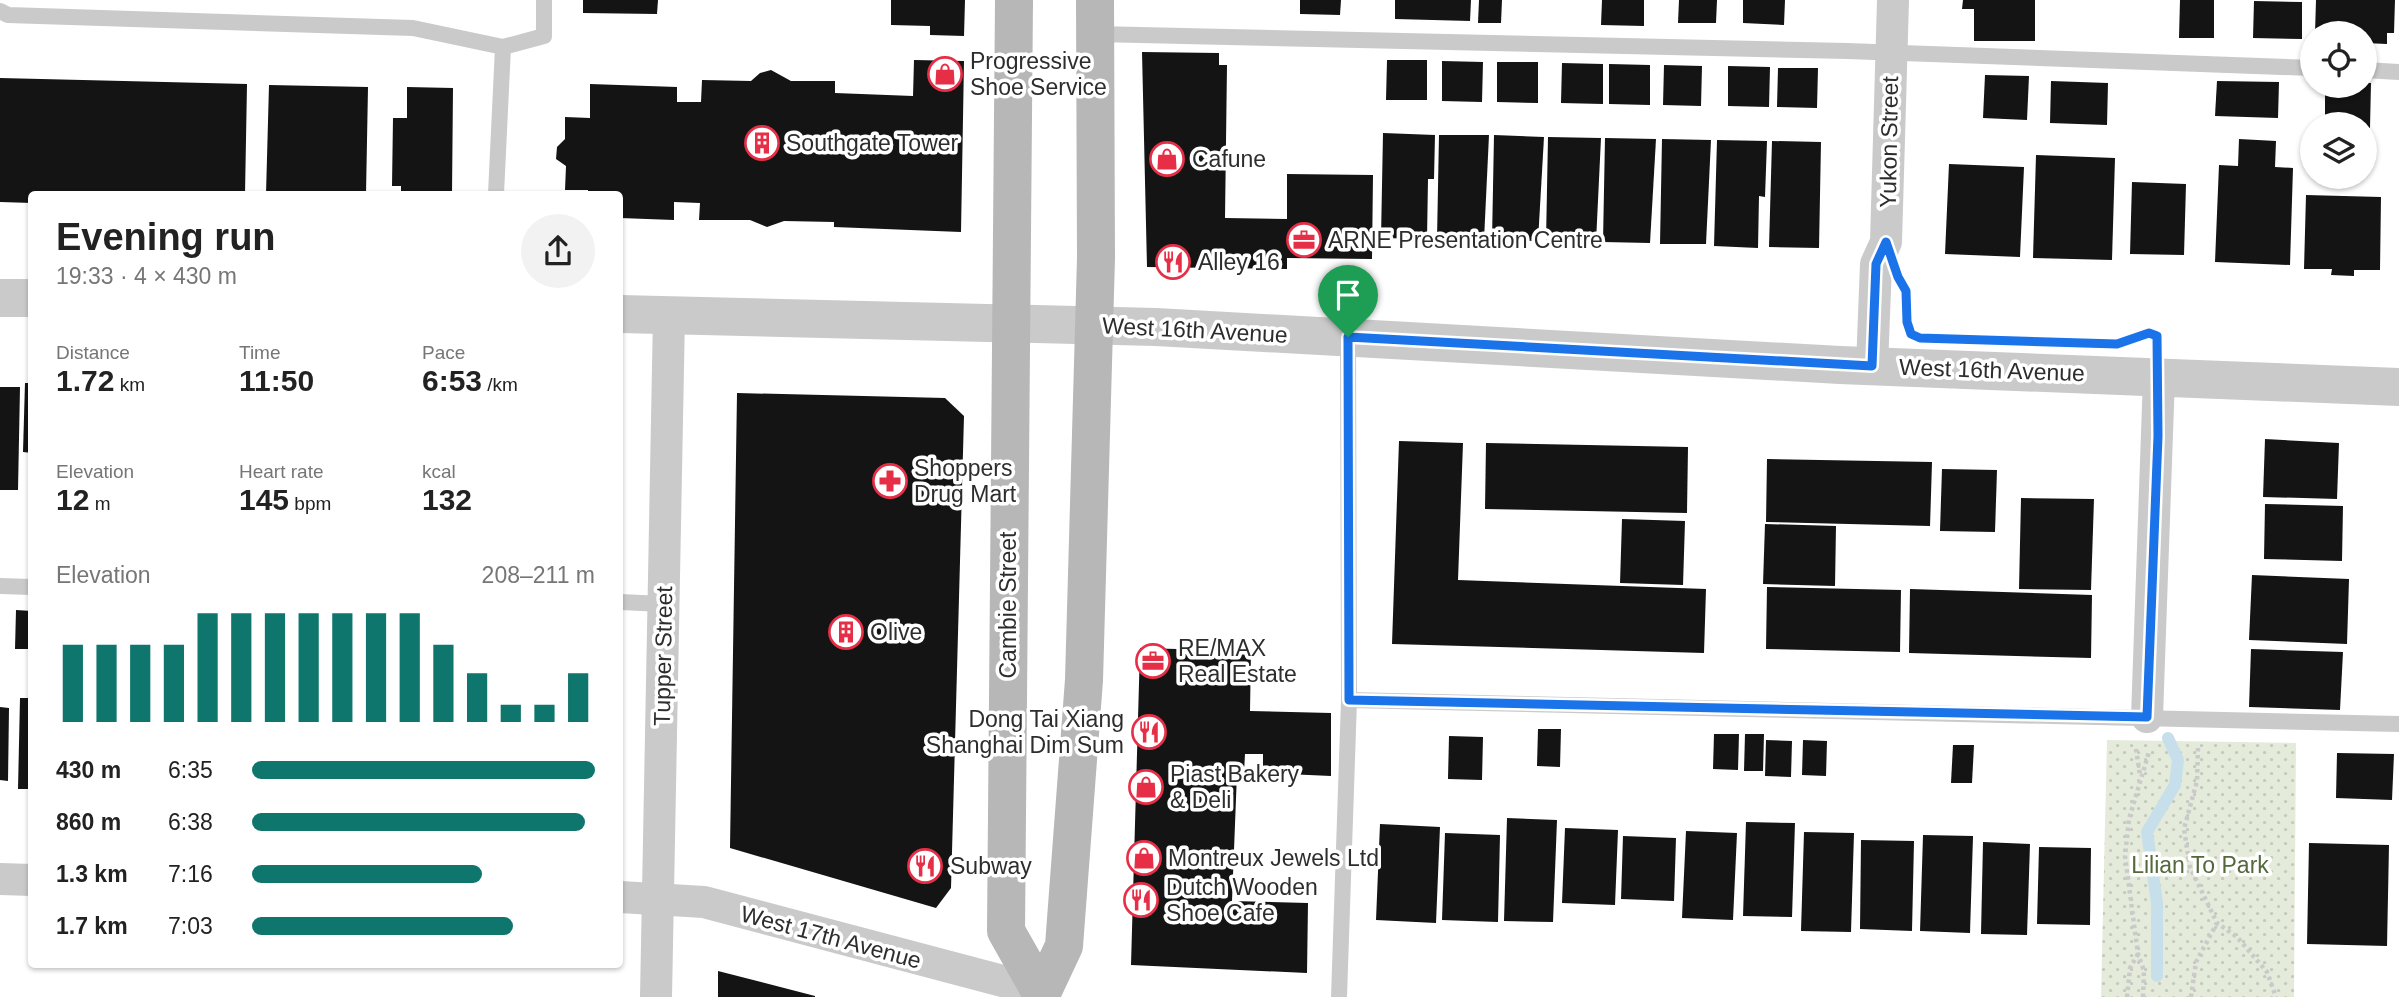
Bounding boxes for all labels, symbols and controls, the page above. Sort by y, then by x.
map controls [2300,21,2377,189]
button: locate [2300,21,2377,98]
place label: Progressive Shoe Service [970,48,1107,100]
shop icon: Progressive Shoe Service [926,55,964,93]
street label: Yukon Street [1875,75,1903,208]
button: layers [2300,112,2377,189]
building icon: Southgate Tower [743,124,781,162]
place label: Southgate Tower [786,130,959,156]
shop icon: Cafune [1148,140,1186,178]
place label: Cafune [1192,146,1266,172]
button: share [521,214,595,288]
text: Evening run [56,216,276,258]
office icon: ARNE Presentation Centre [1285,221,1323,259]
place label: ARNE Presentation Centre [1328,227,1603,253]
restaurant icon: Alley 16 [1154,243,1192,281]
place label: Alley 16 [1198,249,1280,275]
text: 19:33 · 4 × 430 m [56,263,237,289]
pin [1318,265,1378,337]
icon: arrive [1329,276,1367,314]
street label: West 16th Avenue [1102,312,1288,348]
text: Distance [56,342,130,363]
text: Time [239,342,281,363]
text: Pace [422,342,465,363]
street label: West 16th Avenue [1899,354,2085,386]
text: 1.72 [56,364,114,397]
text: 11:50 [239,364,314,397]
text: 6:53 [422,364,482,397]
text: km [114,374,145,395]
text: /km [482,374,518,395]
place label: Shoppers Drug Mart [914,455,1017,507]
text: Elevation [56,461,134,482]
text: Heart rate [239,461,323,482]
text: kcal [422,461,456,482]
pharmacy icon: Shoppers Drug Mart [871,462,909,500]
text: 12 [56,483,89,516]
text: 145 [239,483,289,516]
text: 132 [422,483,472,516]
text: m [89,493,110,514]
text: bpm [289,493,331,514]
street label: Cambie Street [995,531,1021,679]
text: Elevation [56,562,151,588]
text: 208–211 m [482,562,595,588]
street label: Tupper Street [649,585,677,726]
building icon: Olive [827,613,865,651]
place label: Olive [870,619,922,645]
place label: RE/MAX Real Estate [1178,635,1297,687]
office icon: RE/MAX Real Estate [1134,642,1172,680]
place label: Dong Tai Xiang Shanghai Dim Sum [926,706,1124,758]
restaurant icon: Dong Tai Xiang Shanghai Dim Sum [1130,713,1168,751]
text: 430 m [56,757,121,783]
text: 6:35 [168,757,213,783]
place label: Piast Bakery & Deli [1170,761,1300,813]
shop icon: Piast Bakery & Deli [1127,768,1165,806]
text: 860 m [56,809,121,835]
text: 6:38 [168,809,213,835]
shop icon: Montreux Jewels Ltd [1125,839,1163,877]
place label: Montreux Jewels Ltd [1168,845,1379,871]
restaurant icon: Subway [906,847,944,885]
park label: Lilian To Park [2131,852,2269,878]
place label: Subway [950,853,1032,879]
text: 1.3 km [56,861,128,887]
text: 7:16 [168,861,213,887]
place label: Dutch Wooden Shoe Cafe [1166,874,1318,926]
restaurant icon: Dutch Wooden Shoe Cafe [1122,881,1160,919]
street label: West 17th Avenue [738,900,924,974]
text: 1.7 km [56,913,128,939]
text: 7:03 [168,913,213,939]

